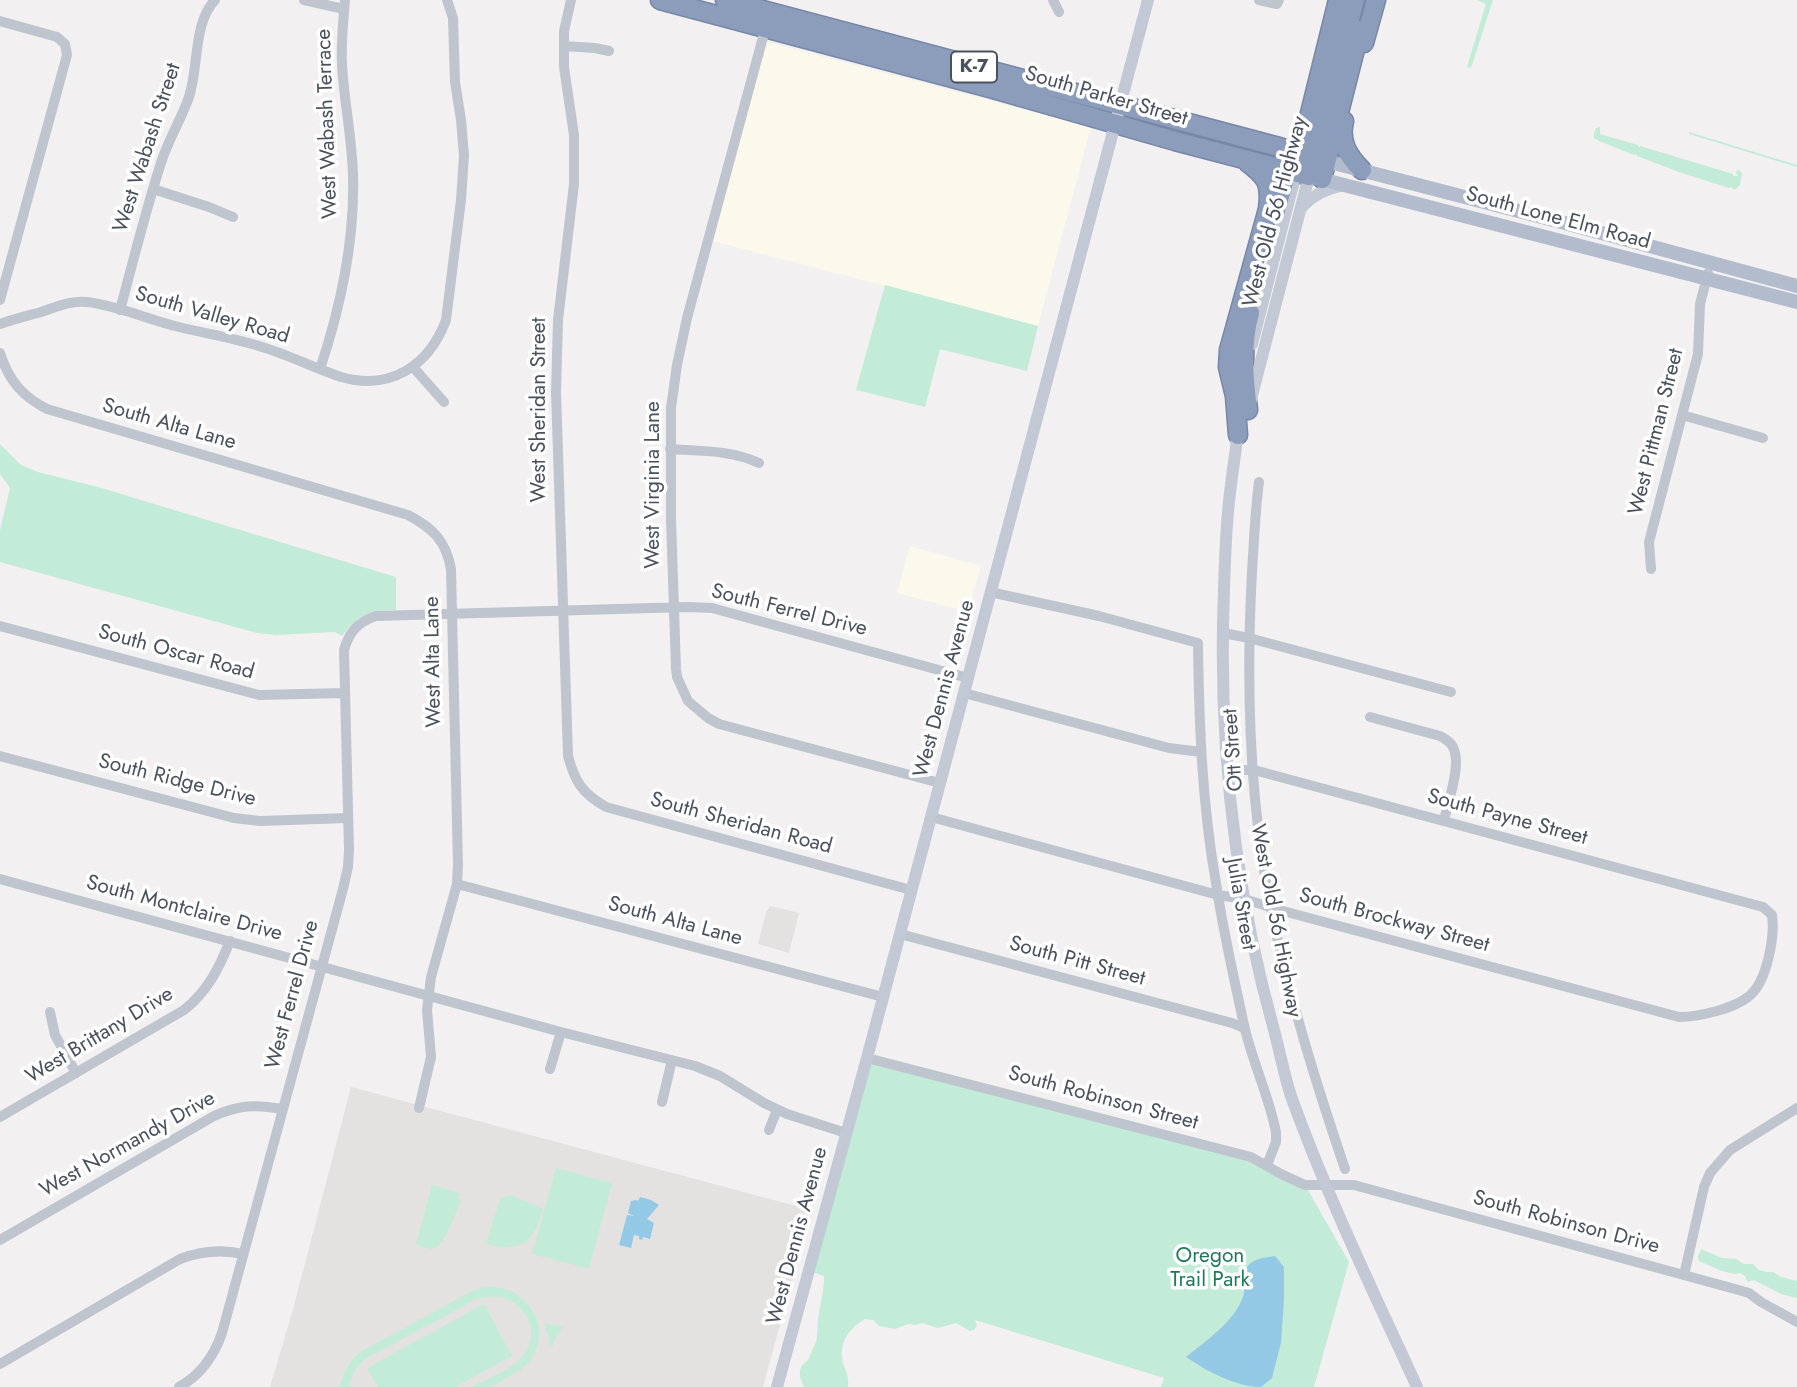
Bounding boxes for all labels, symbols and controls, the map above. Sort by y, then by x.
street label: West Wabash Terrace [312,29,344,219]
road number: K-7 [951,52,997,82]
street label: West Wabash Street [109,60,187,236]
street label: South Parker Street [1022,62,1190,132]
street label: West Old 56 Highway [1238,114,1314,310]
street label: South Lone Elm Road [1463,182,1653,256]
street label: South Valley Road [132,282,292,350]
street label: West Sheridan Street [527,317,553,503]
street label: West Pittman Street [1624,346,1690,518]
street label: South Alta Lane [99,394,239,456]
street label: West Virginia Lane [641,401,667,569]
street label: South Ferrel Drive [708,579,870,643]
street label: West Alta Lane [420,596,448,728]
street label: West Dennis Avenue [909,598,981,780]
street label: South Oscar Road [95,620,257,686]
street label: Ott Street [1219,708,1249,792]
street label: South Ridge Drive [96,749,258,813]
street label: South Payne Street [1424,785,1590,851]
street label: South Sheridan Road [647,788,835,860]
street label: West Old 56 Highway [1244,822,1306,1020]
street label: Julia Street [1220,856,1260,952]
street label: South Montclaire Drive [83,871,285,947]
street label: South Brockway Street [1296,883,1492,959]
street label: South Alta Lane [605,892,745,952]
street label: West Ferrel Drive [261,918,325,1072]
street label: South Pitt Street [1006,932,1148,992]
street label: West Brittany Drive [22,982,178,1090]
street label: South Robinson Street [1005,1062,1201,1136]
street label: West Normandy Drive [36,1086,220,1204]
street label: West Dennis Avenue [762,1145,834,1327]
street label: South Robinson Drive [1470,1186,1662,1260]
park label: Oregon Trail Park [1170,1244,1250,1294]

